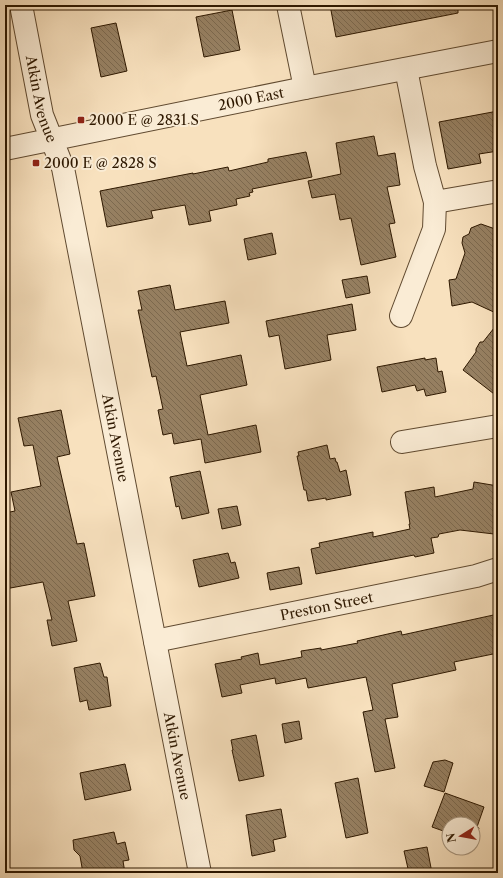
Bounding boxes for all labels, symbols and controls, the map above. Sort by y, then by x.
street label: Atkin Avenue [22,53,61,145]
street label: 2000 East [217,84,285,114]
place label: 2000 E @ 2831 S [89,111,199,129]
marker: 2000 E @ 2831 S [76,115,86,125]
place label: 2000 E @ 2828 S [44,154,157,172]
marker: 2000 E @ 2828 S [31,158,41,168]
street label: Atkin Avenue [98,391,133,484]
street label: Preston Street [278,588,375,624]
street label: Atkin Avenue [160,709,195,802]
north arrow [441,816,481,856]
text: N [443,831,459,844]

